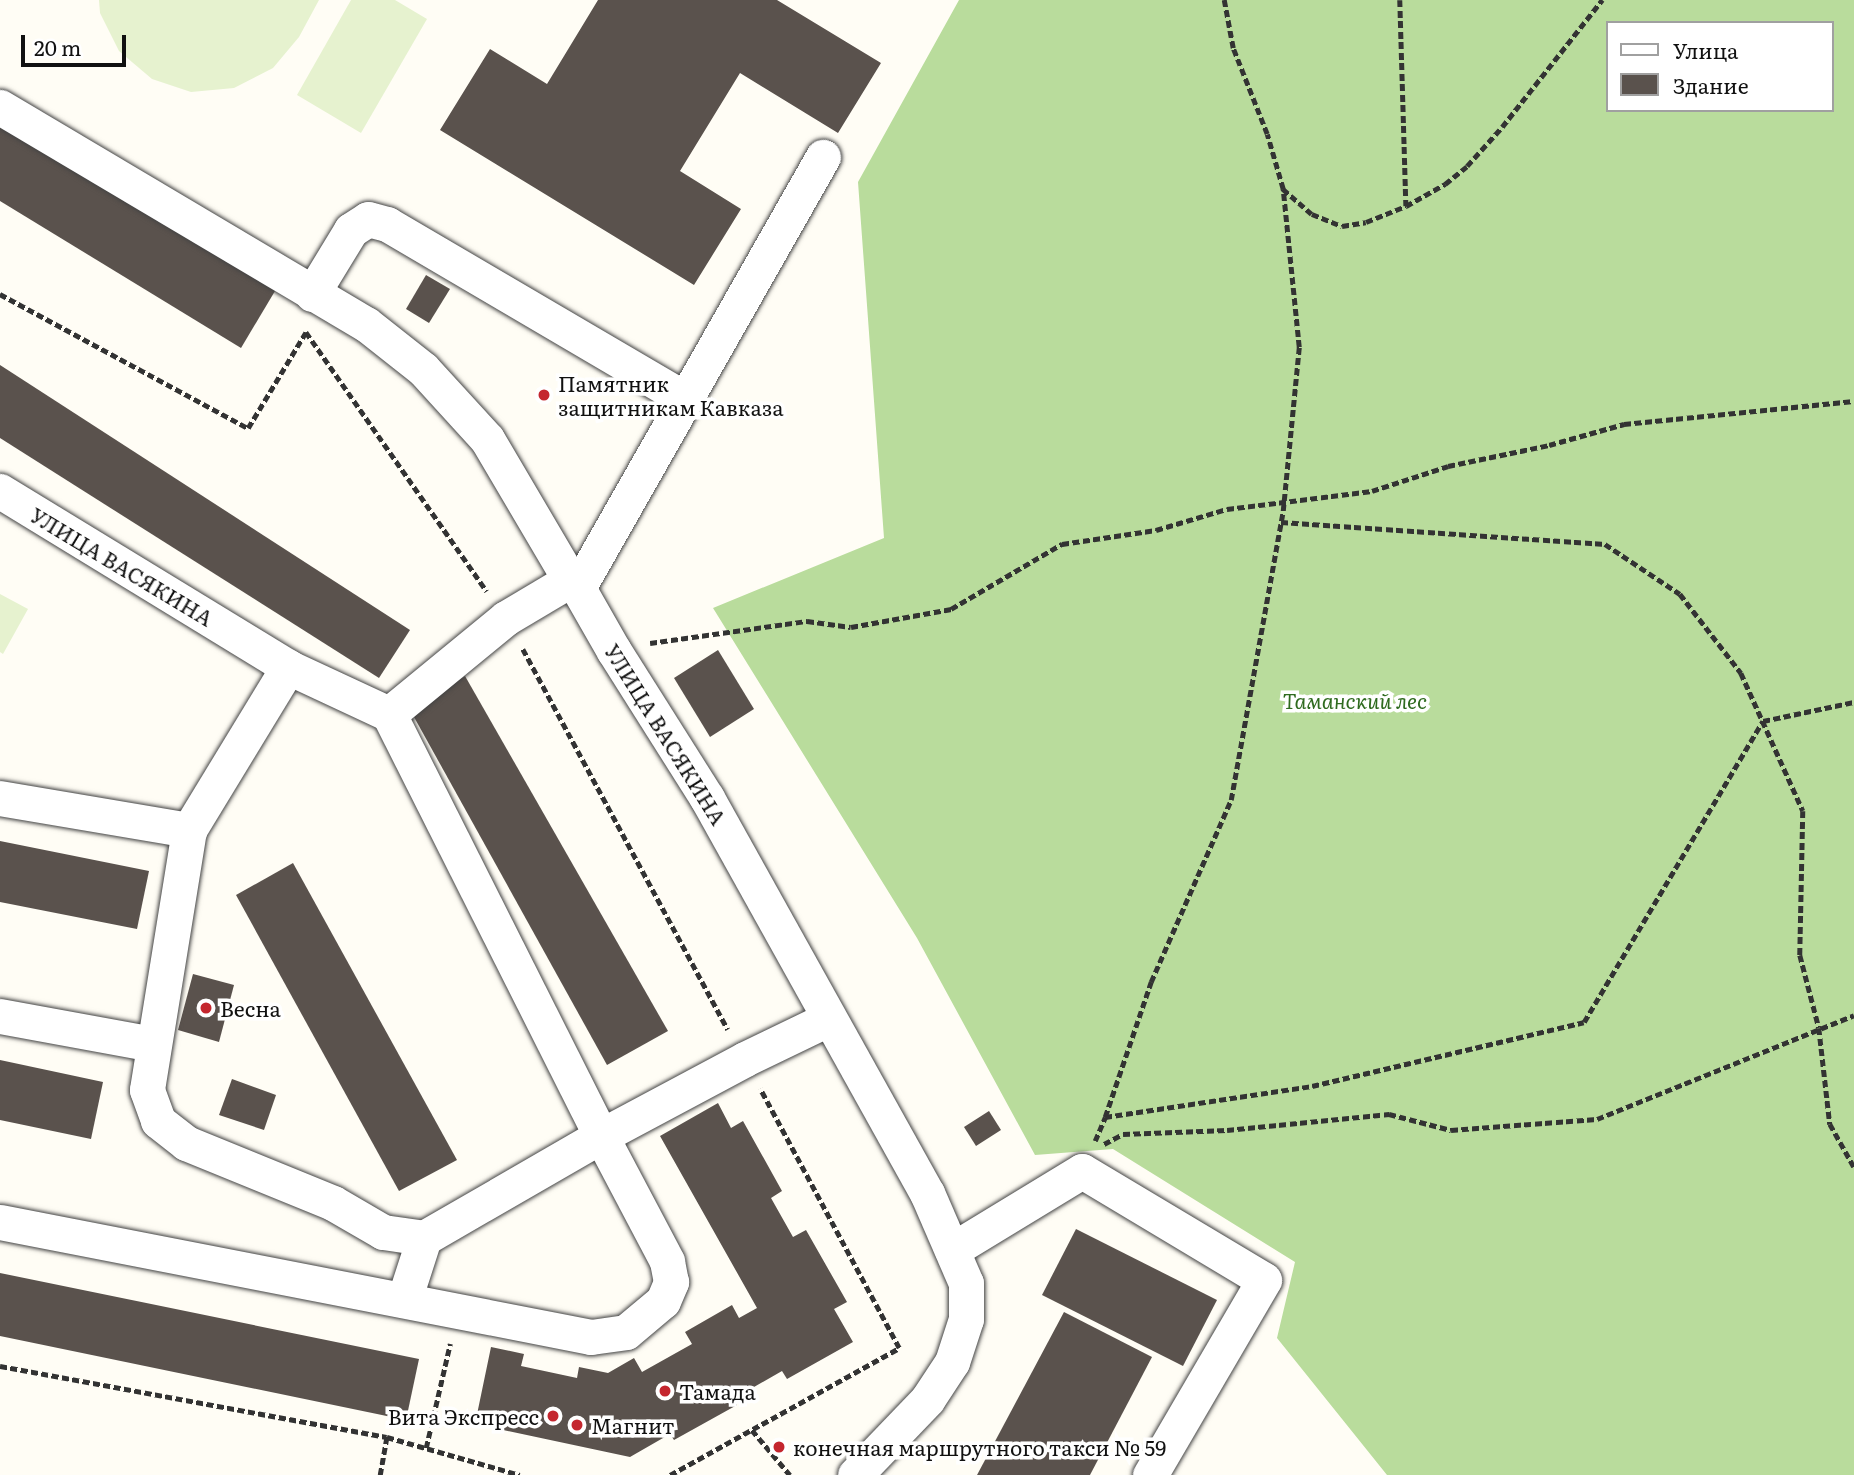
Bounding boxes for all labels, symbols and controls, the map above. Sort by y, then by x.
scale bar [24,21,130,65]
legend [1605,21,1833,112]
text: 20 m [34,31,81,62]
text: Улица [1673,34,1738,65]
text: Здание [1673,69,1749,100]
place label: Памятник защитникам Кавказа [558,370,784,420]
marker: Памятник защитникам Кавказа [536,387,552,403]
street label: УЛИЦА ВАСЯКИНА [26,502,218,630]
street label: УЛИЦА ВАСЯКИНА [600,639,732,829]
park label: Таманский лес [1283,687,1427,713]
place label: Весна [220,995,281,1021]
marker: Весна [198,1000,214,1016]
place label: Тамада [679,1378,756,1404]
marker: Тамада [657,1383,673,1399]
place label: Вита Экспресс [388,1403,539,1429]
marker: Вита Экспресс [545,1408,561,1424]
place label: Магнит [591,1412,675,1438]
marker: Магнит [569,1417,585,1433]
place label: конечная маршрутного такси № 59 [793,1434,1166,1460]
marker: конечная маршрутного такси № 59 [771,1439,787,1455]

